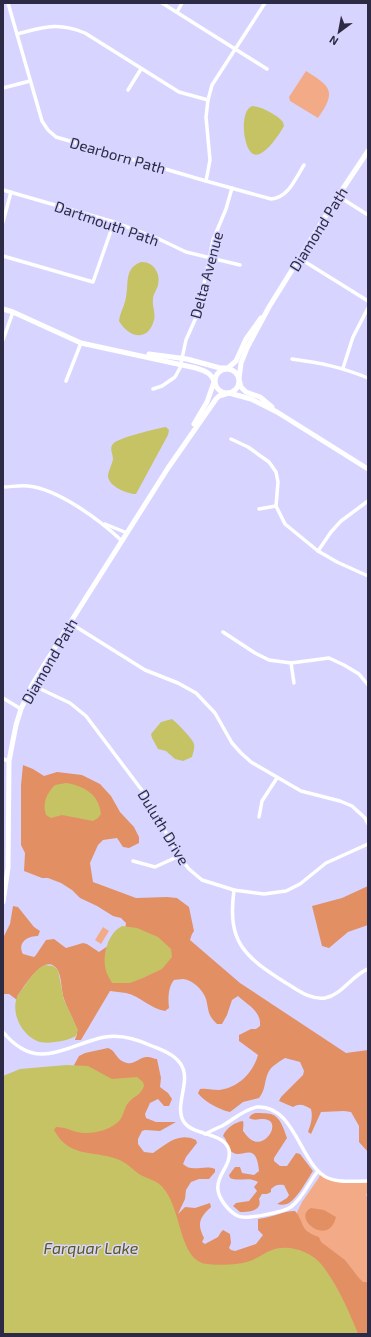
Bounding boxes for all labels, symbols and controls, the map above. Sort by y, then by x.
north arrow [319,12,359,52]
text: N [327,33,340,49]
street label: Dearborn Path [68,133,168,177]
street label: Diamond Path [285,184,351,274]
street label: Dartmouth Path [52,197,162,249]
street label: Delta Avenue [186,229,226,321]
street label: Diamond Path [17,615,81,707]
street label: Duluth Drive [134,786,194,868]
water label: Farquar Lake [44,1238,139,1257]

